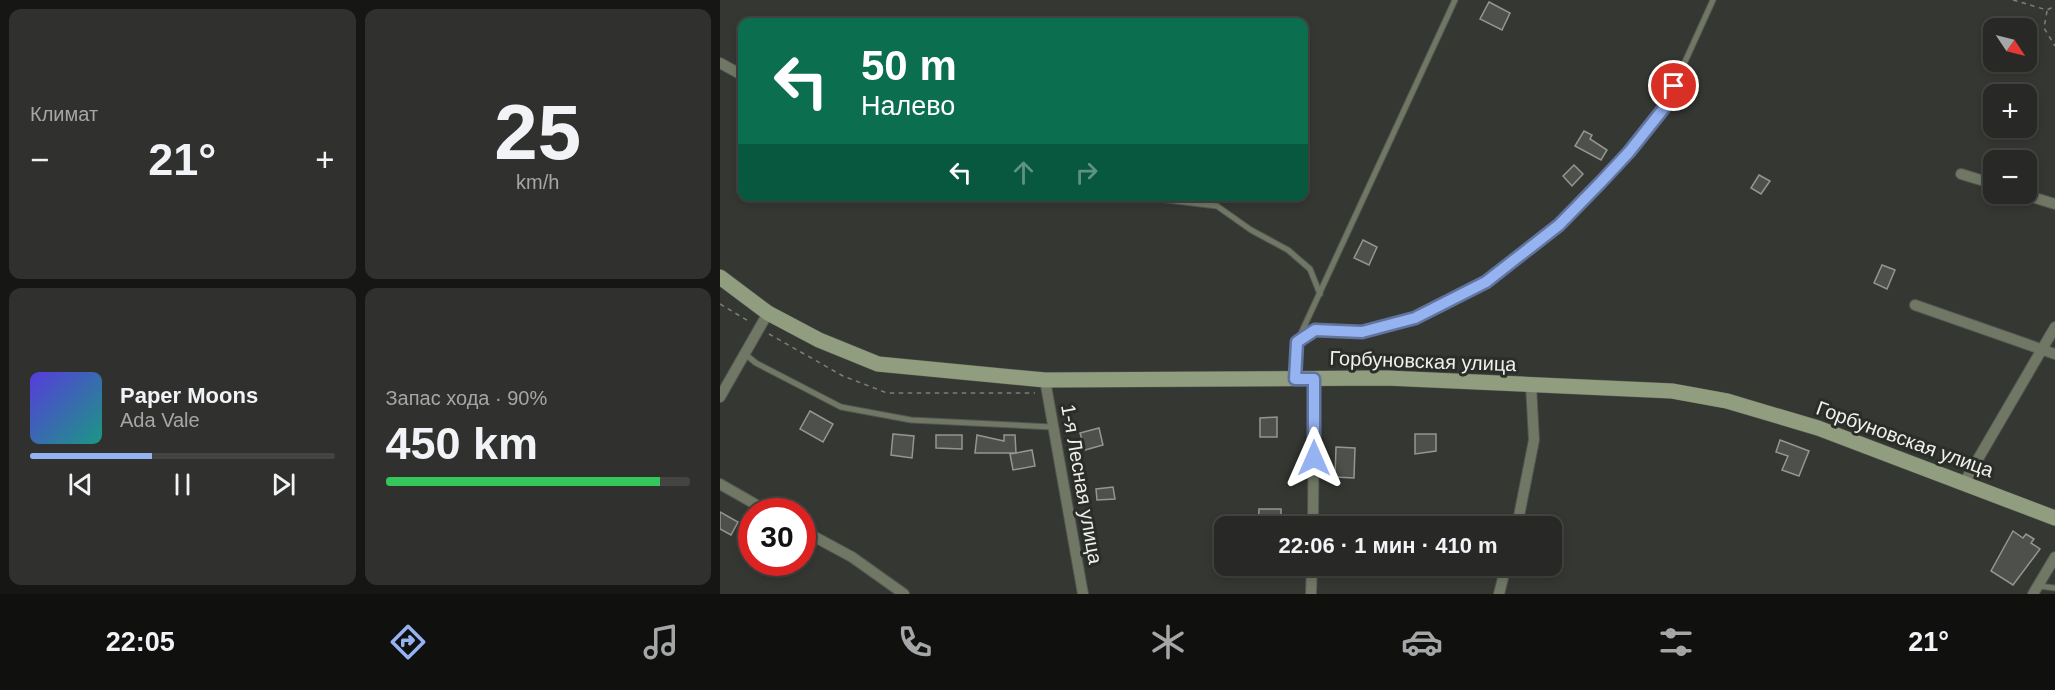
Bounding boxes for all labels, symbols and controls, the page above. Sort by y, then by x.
north arrow [1983,18,2037,72]
map controls [1983,18,2037,204]
icon: left [762,42,840,120]
text: 50 m [861,42,957,89]
pin [1648,60,1699,111]
icon: arrive [1657,69,1690,102]
button: + [1983,84,2037,138]
text: 25 [494,88,581,176]
text: Налево [861,91,955,121]
text: Климат [30,103,98,125]
text: 21° [148,134,216,185]
text: − [30,141,49,178]
text: + [315,141,335,178]
button: − [1983,150,2037,204]
icon: left [944,156,977,189]
icon: ahead [1007,156,1040,189]
icon: right [1070,156,1103,189]
text: km/h [516,171,559,193]
street label: Горбуновская улица [1329,347,1518,375]
text: Paper Moons [120,383,258,408]
text: Запас хода · 90% [386,387,547,409]
street label: Горбуновская улица [1813,397,1997,482]
street label: 1-я Лесная улица [1057,402,1107,567]
text: Ada Vale [120,409,200,431]
text: 450 km [386,418,538,469]
position arrow [1282,426,1346,490]
icon: previous [64,468,97,501]
icon: pause [166,468,199,501]
icon: next [267,468,300,501]
speed limit sign: 30 [738,498,816,576]
text: 22:06 · 1 мин · 410 m [1278,533,1498,558]
icon: directions [387,621,429,663]
icon: music [640,621,682,663]
icon: phone [894,621,936,663]
icon: climate [1147,621,1189,663]
icon: car [1401,621,1443,663]
icon: filters [1655,621,1697,663]
text: 22:05 [106,627,175,657]
text: 21° [1908,627,1949,657]

